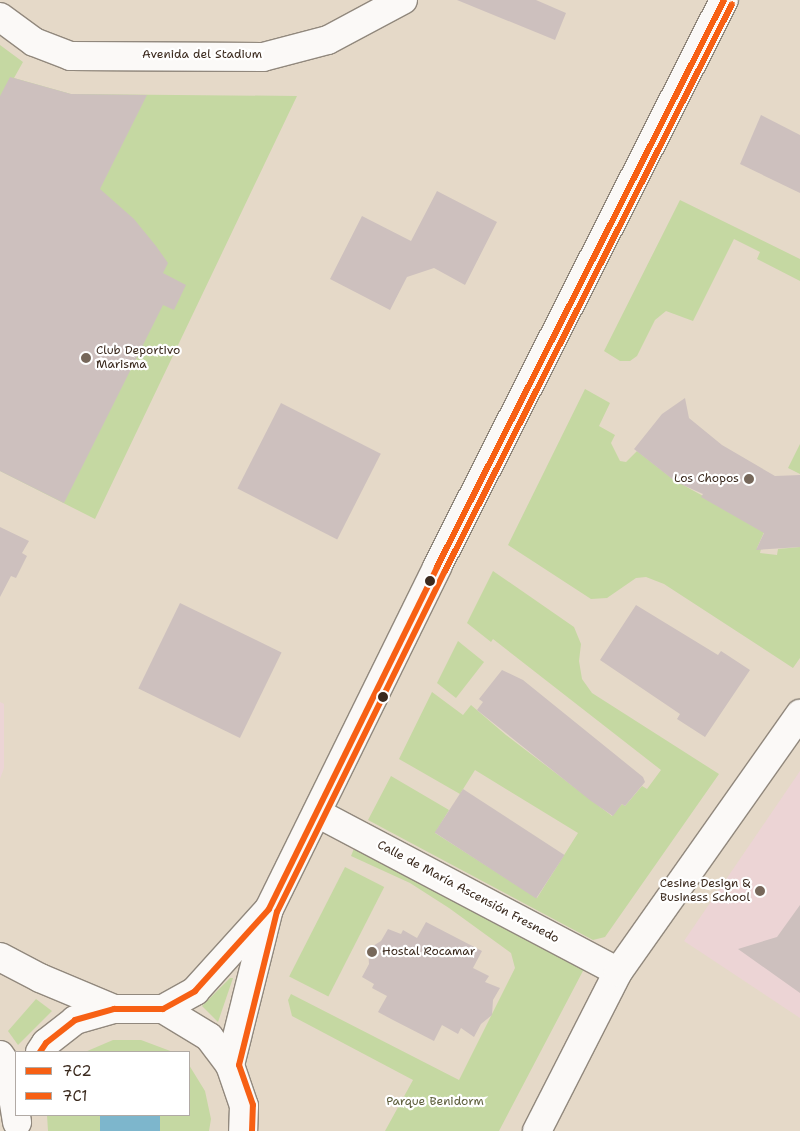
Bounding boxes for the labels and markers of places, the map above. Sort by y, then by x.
place label: Club Deportivo Marisma [96,344,180,372]
marker: Club Deportivo Marisma [80,352,92,364]
place label: Los Chopos [674,472,739,486]
marker: Los Chopos [743,473,755,485]
unlabelled marker [425,576,435,586]
unlabelled marker [378,692,388,702]
place label: Cesine Design & Business School [660,877,750,905]
marker: Cesine Design & Business School [754,885,766,897]
place label: Hostal Rocamar [382,945,475,959]
marker: Hostal Rocamar [366,946,378,958]

